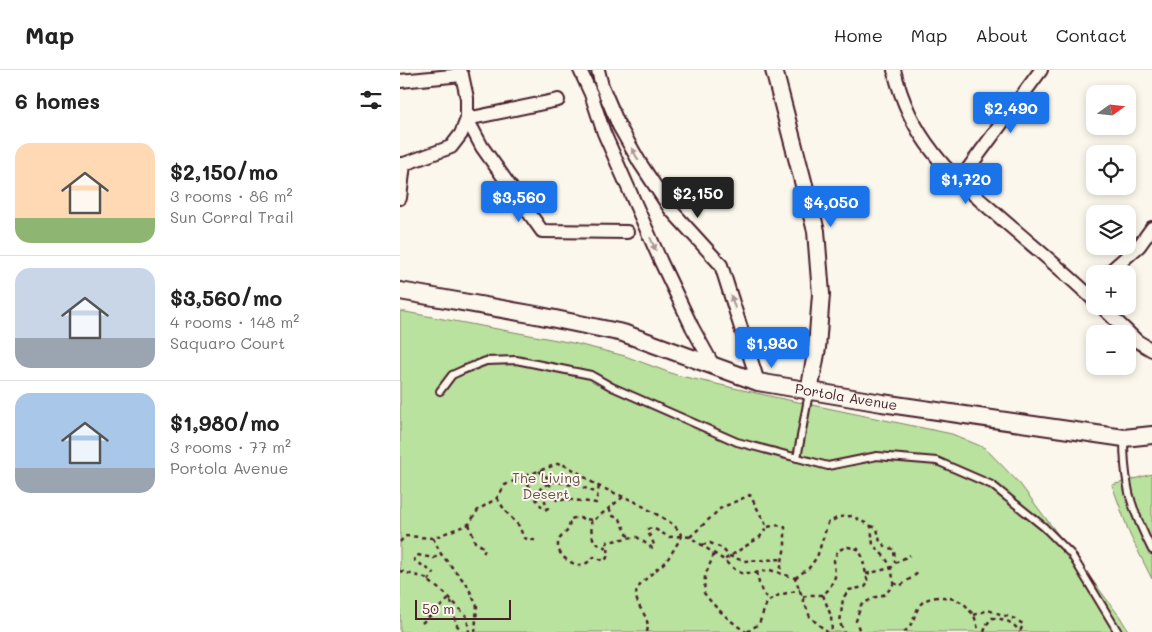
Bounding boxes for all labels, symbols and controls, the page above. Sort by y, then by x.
text: Map [25,19,74,50]
text: Home [834,23,883,47]
text: Map [911,23,947,47]
text: About [975,23,1028,47]
text: Contact [1056,23,1127,47]
north arrow [1086,85,1136,135]
map controls [1086,85,1136,375]
icon: filters [357,86,385,114]
text: 6 homes [15,87,100,114]
pin: $2,490 [970,92,1052,134]
text: $2,490 [984,97,1038,118]
button: locate [1086,145,1136,195]
one-way arrow [631,147,639,162]
text: $2,150/mo [170,158,278,185]
pin: $1,720 [925,162,1007,205]
icon: home [55,163,115,223]
text: $1,720 [941,168,991,189]
pin: $2,150 [657,176,739,219]
pin: $3,560 [478,180,560,223]
text: $2,150 [673,182,723,203]
text: 3 rooms · 86 m² [170,185,293,206]
text: $3,560 [492,186,546,207]
pin: $4,050 [790,186,872,228]
text: $4,050 [804,191,858,212]
button: layers [1086,205,1136,255]
text: Sun Corral Trail [170,206,294,227]
one-way arrow [650,237,658,251]
button: + [1086,265,1136,315]
text: $3,560/mo [170,284,282,311]
icon: home [55,288,115,348]
one-way arrow [729,295,736,310]
text: 4 rooms · 148 m² [170,311,299,332]
button: − [1086,325,1136,375]
pin: $1,980 [731,326,813,369]
text: Saquaro Court [170,332,285,353]
text: $1,980 [746,332,798,353]
street label: Portola Avenue [794,378,899,414]
text: $1,980/mo [170,409,280,436]
icon: home [55,413,115,473]
text: 3 rooms · 77 m² [170,436,291,457]
text: Portola Avenue [170,457,288,478]
park label: The Living Desert [512,468,580,503]
scale bar [415,597,511,620]
text: 50 m [422,599,454,618]

